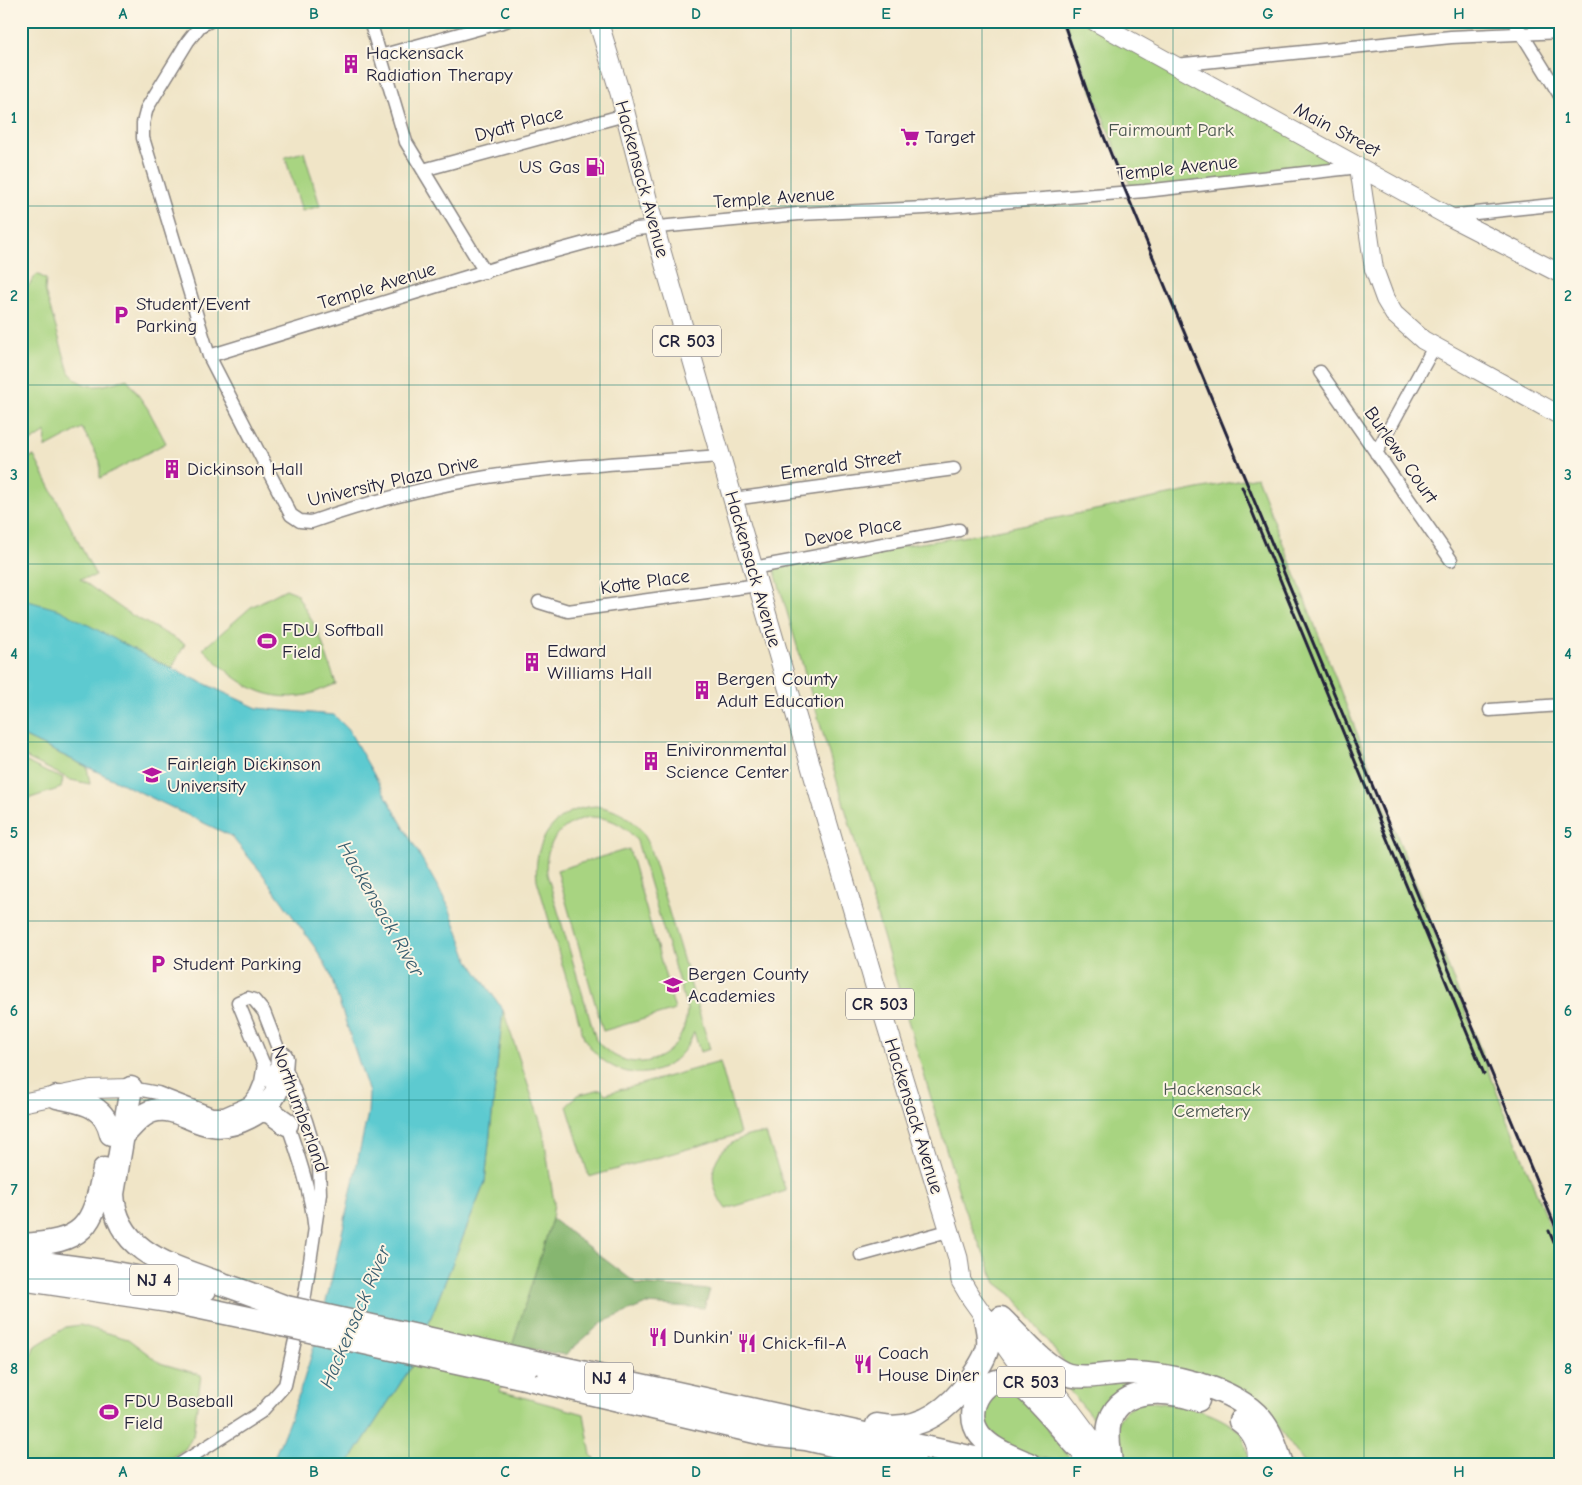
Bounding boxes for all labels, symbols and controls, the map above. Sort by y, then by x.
text: A [119,5,128,23]
text: B [309,5,319,23]
text: C [500,5,510,23]
text: D [691,5,701,23]
text: E [881,5,891,23]
text: F [1072,5,1082,23]
text: G [1262,5,1274,23]
text: H [1453,5,1465,23]
place label: Hackensack Radiation Therapy [366,42,513,86]
building icon: Hackensack Radiation Therapy [340,53,362,75]
street label: Hackensack Avenue [610,98,674,260]
street label: Main Street [1290,98,1384,162]
street label: Dyatt Place [472,102,566,146]
text: 1 [11,109,17,127]
text: 1 [1565,109,1571,127]
park label: Fairmount Park [1108,119,1235,141]
supermarket icon: Target [899,126,921,148]
place label: Target [925,126,976,148]
street label: Temple Avenue [1115,151,1239,185]
place label: US Gas [519,156,580,178]
fuel station icon: US Gas [584,156,606,178]
street label: Temple Avenue [713,183,835,213]
street label: Temple Avenue [316,258,438,314]
text: 2 [10,287,18,305]
text: 2 [1564,287,1572,305]
place label: Student/Event Parking [136,293,250,337]
parking icon: Student/Event Parking [110,304,132,326]
road number: CR 503 [653,326,721,356]
street label: Burlews Court [1360,403,1443,508]
street label: Emerald Street [779,446,903,484]
street label: University Plaza Drive [306,451,480,511]
building icon: Dickinson Hall [161,458,183,480]
place label: Dickinson Hall [187,458,303,480]
text: 3 [10,466,18,484]
text: 3 [1564,466,1572,484]
street label: Hackensack Avenue [720,488,786,650]
street label: Devoe Place [803,513,903,551]
street label: Kotte Place [599,565,691,599]
place label: FDU Softball Field [282,619,384,663]
sports icon: FDU Softball Field [256,630,278,652]
place label: Edward Williams Hall [547,640,652,684]
text: 4 [10,645,18,663]
text: 4 [1564,645,1572,663]
building icon: Edward Williams Hall [521,651,543,673]
place label: Bergen County Adult Education [717,668,844,712]
building icon: Bergen County Adult Education [691,679,713,701]
place label: Enivironmental Science Center [666,739,789,783]
building icon: Enivironmental Science Center [640,750,662,772]
place label: Fairleigh Dickinson University [167,753,321,797]
school or university icon: Fairleigh Dickinson University [141,764,163,786]
text: 5 [10,824,18,842]
text: 5 [1564,824,1572,842]
water label: Hackensack River [333,837,430,982]
parking icon: Student Parking [147,953,169,975]
place label: Student Parking [173,953,302,975]
place label: Bergen County Academies [688,963,809,1007]
school or university icon: Bergen County Academies [662,974,684,996]
road number: CR 503 [846,989,914,1020]
text: 6 [10,1002,18,1020]
text: 6 [1564,1002,1572,1020]
street label: Hackensack Avenue [880,1035,948,1197]
street label: Northumberland [267,1043,333,1175]
park label: Hackensack Cemetery [1163,1078,1262,1122]
text: 7 [10,1181,18,1199]
text: 7 [1564,1181,1572,1199]
water label: Hackensack River [315,1241,396,1392]
road number: NJ 4 [130,1264,178,1296]
restaurant icon: Dunkin' [647,1326,669,1348]
place label: Dunkin' [673,1326,733,1348]
restaurant icon: Chick-fil-A [736,1332,758,1354]
place label: Chick-fil-A [762,1332,847,1354]
place label: Coach House Diner [878,1342,979,1386]
restaurant icon: Coach House Diner [852,1353,874,1375]
text: 8 [10,1360,18,1378]
text: 8 [1564,1360,1572,1378]
road number: NJ 4 [585,1362,633,1394]
road number: CR 503 [997,1366,1065,1398]
place label: FDU Baseball Field [124,1390,234,1434]
sports icon: FDU Baseball Field [98,1401,120,1423]
text: A [119,1463,128,1481]
text: B [309,1463,319,1481]
text: C [500,1463,510,1481]
text: D [691,1463,701,1481]
text: E [881,1463,891,1481]
text: F [1072,1463,1082,1481]
text: G [1262,1463,1274,1481]
text: H [1453,1463,1465,1481]

